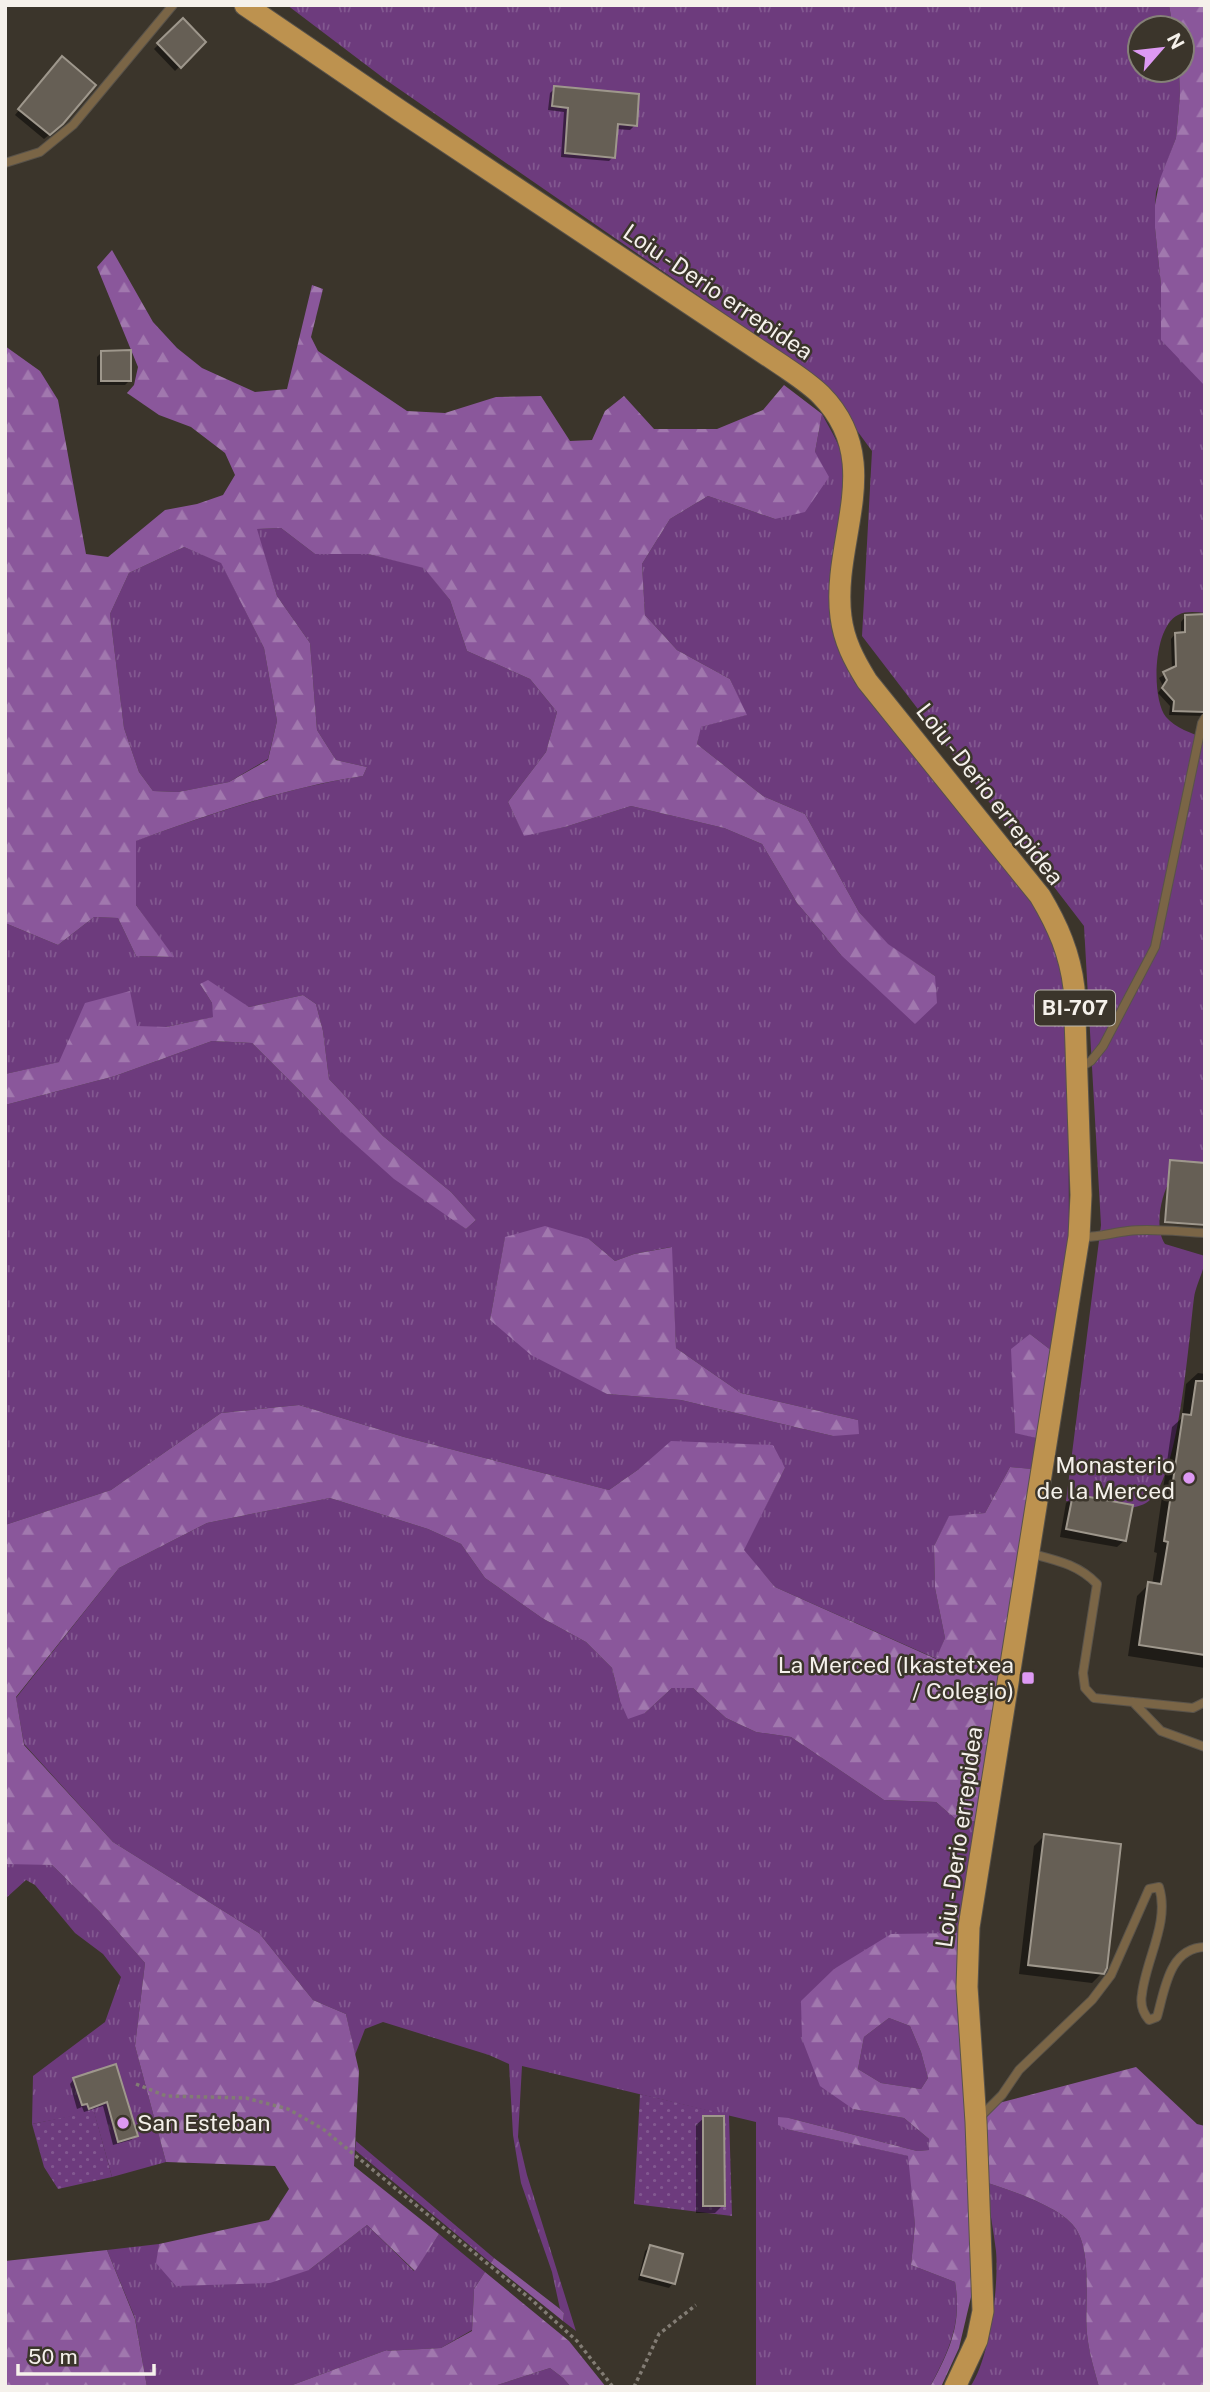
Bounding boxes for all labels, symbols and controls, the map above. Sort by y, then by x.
north arrow [1126,14,1196,84]
text: N [1163,29,1189,53]
street label: Loiu - Derio errepidea [618,218,818,365]
street label: Loiu - Derio errepidea [911,698,1070,890]
road number: BI-707 [1035,990,1115,1026]
place label: Monasterio de la Merced [1036,1451,1175,1504]
marker: Monasterio de la Merced [1181,1470,1197,1486]
place label: La Merced (Ikastetxea / Colegio) [778,1651,1014,1704]
marker: La Merced (Ikastetxea / Colegio) [1020,1670,1036,1686]
street label: Loiu - Derio errepidea [930,1725,987,1949]
place label: San Esteban [137,2109,271,2136]
marker: San Esteban [115,2115,131,2131]
scale bar [18,2332,154,2376]
text: 50 m [28,2344,78,2369]

